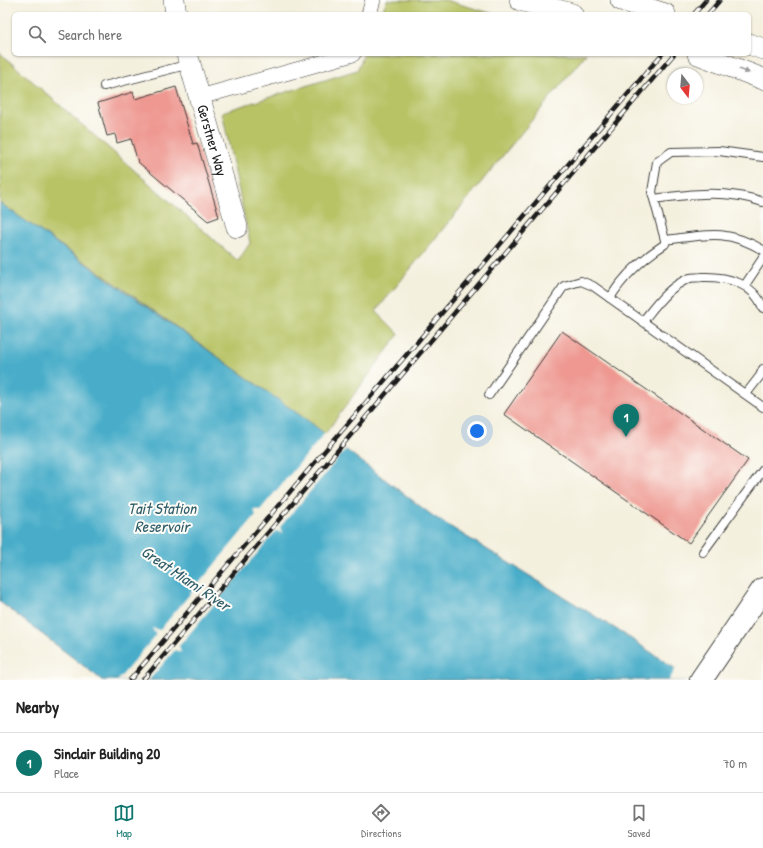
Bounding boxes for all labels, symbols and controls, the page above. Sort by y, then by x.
search box [12,12,751,56]
icon: search [26,23,48,45]
text: Search here [58,24,122,45]
north arrow [667,68,703,104]
one-way arrow [738,69,750,75]
street label: Gerstner Way [192,102,233,179]
pin: 1 [613,404,639,437]
your location [467,421,487,441]
water label: Tait Station Reservoir [128,497,198,537]
water label: Great Miami River [137,540,236,617]
text: Nearby [16,695,59,718]
text: Sinclair Building 20 [54,743,160,764]
text: 1 [27,754,31,772]
text: 70 m [723,754,747,772]
text: Place [54,764,79,782]
tab: Map [113,802,135,840]
tab: Directions [361,802,402,840]
tab: Saved [628,802,650,840]

